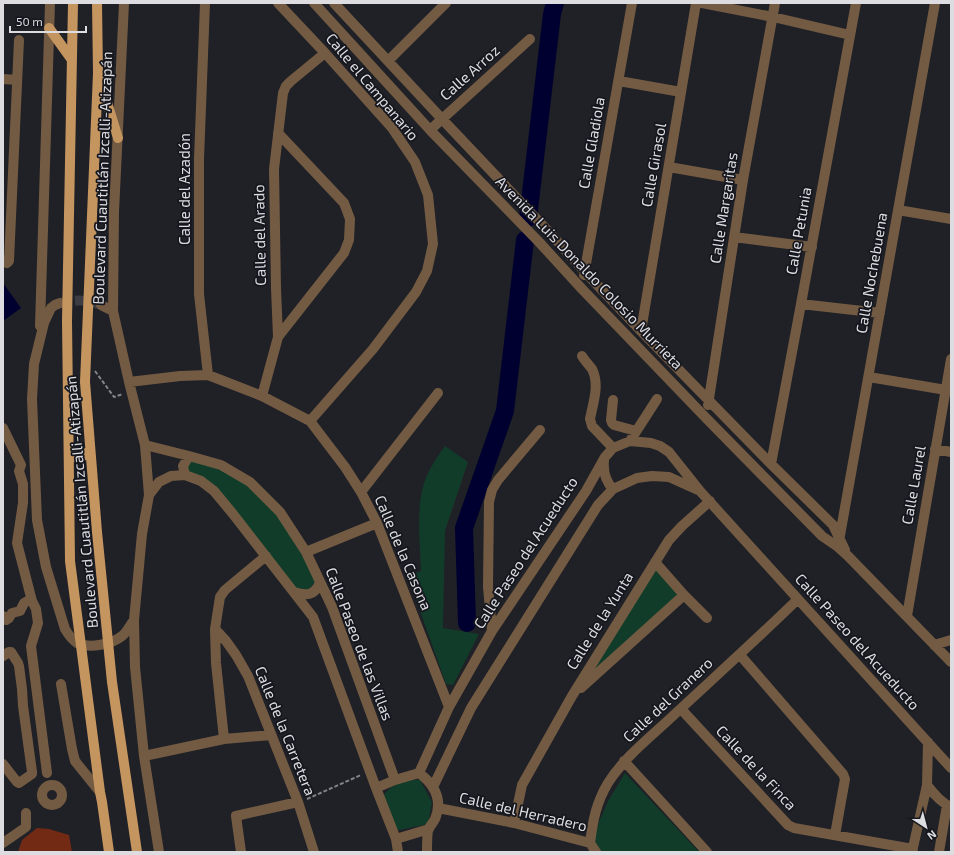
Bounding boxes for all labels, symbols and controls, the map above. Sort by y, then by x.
scale bar [10,8,86,34]
text: 50 m [16,14,43,28]
street label: Calle el Campanario [323,29,423,144]
street label: Calle Arroz [436,41,503,104]
street label: Boulevard Cuautitlán Izcalli-Atizapán [89,51,115,305]
street label: Calle Gladiola [574,96,608,190]
street label: Calle Girasol [637,121,669,208]
street label: Calle del Azadón [175,133,193,245]
street label: Calle Margaritas [705,151,741,265]
street label: Avenida Luis Donaldo Colosio Murrieta [492,172,687,373]
street label: Calle del Arado [249,184,269,286]
street label: Calle Petunia [781,186,815,276]
street label: Calle Nochebuena [852,211,891,335]
street label: Boulevard Cuautitlán Izcalli-Atizapán [61,375,101,629]
street label: Calle Laurel [897,443,929,526]
street label: Calle Paseo del Acueducto [469,473,581,632]
street label: Calle de la Casona [372,492,436,613]
street label: Calle Paseo de las Villas [322,565,397,723]
street label: Calle de la Yunta [562,568,636,673]
street label: Calle Paseo del Acueducto [792,569,924,713]
street label: Calle del Granero [619,653,716,745]
street label: Calle de la Carretera [252,663,320,798]
street label: Calle de la Finca [713,721,801,813]
street label: Calle del Herradero [458,788,589,834]
north arrow [906,807,946,847]
text: N [925,828,939,843]

